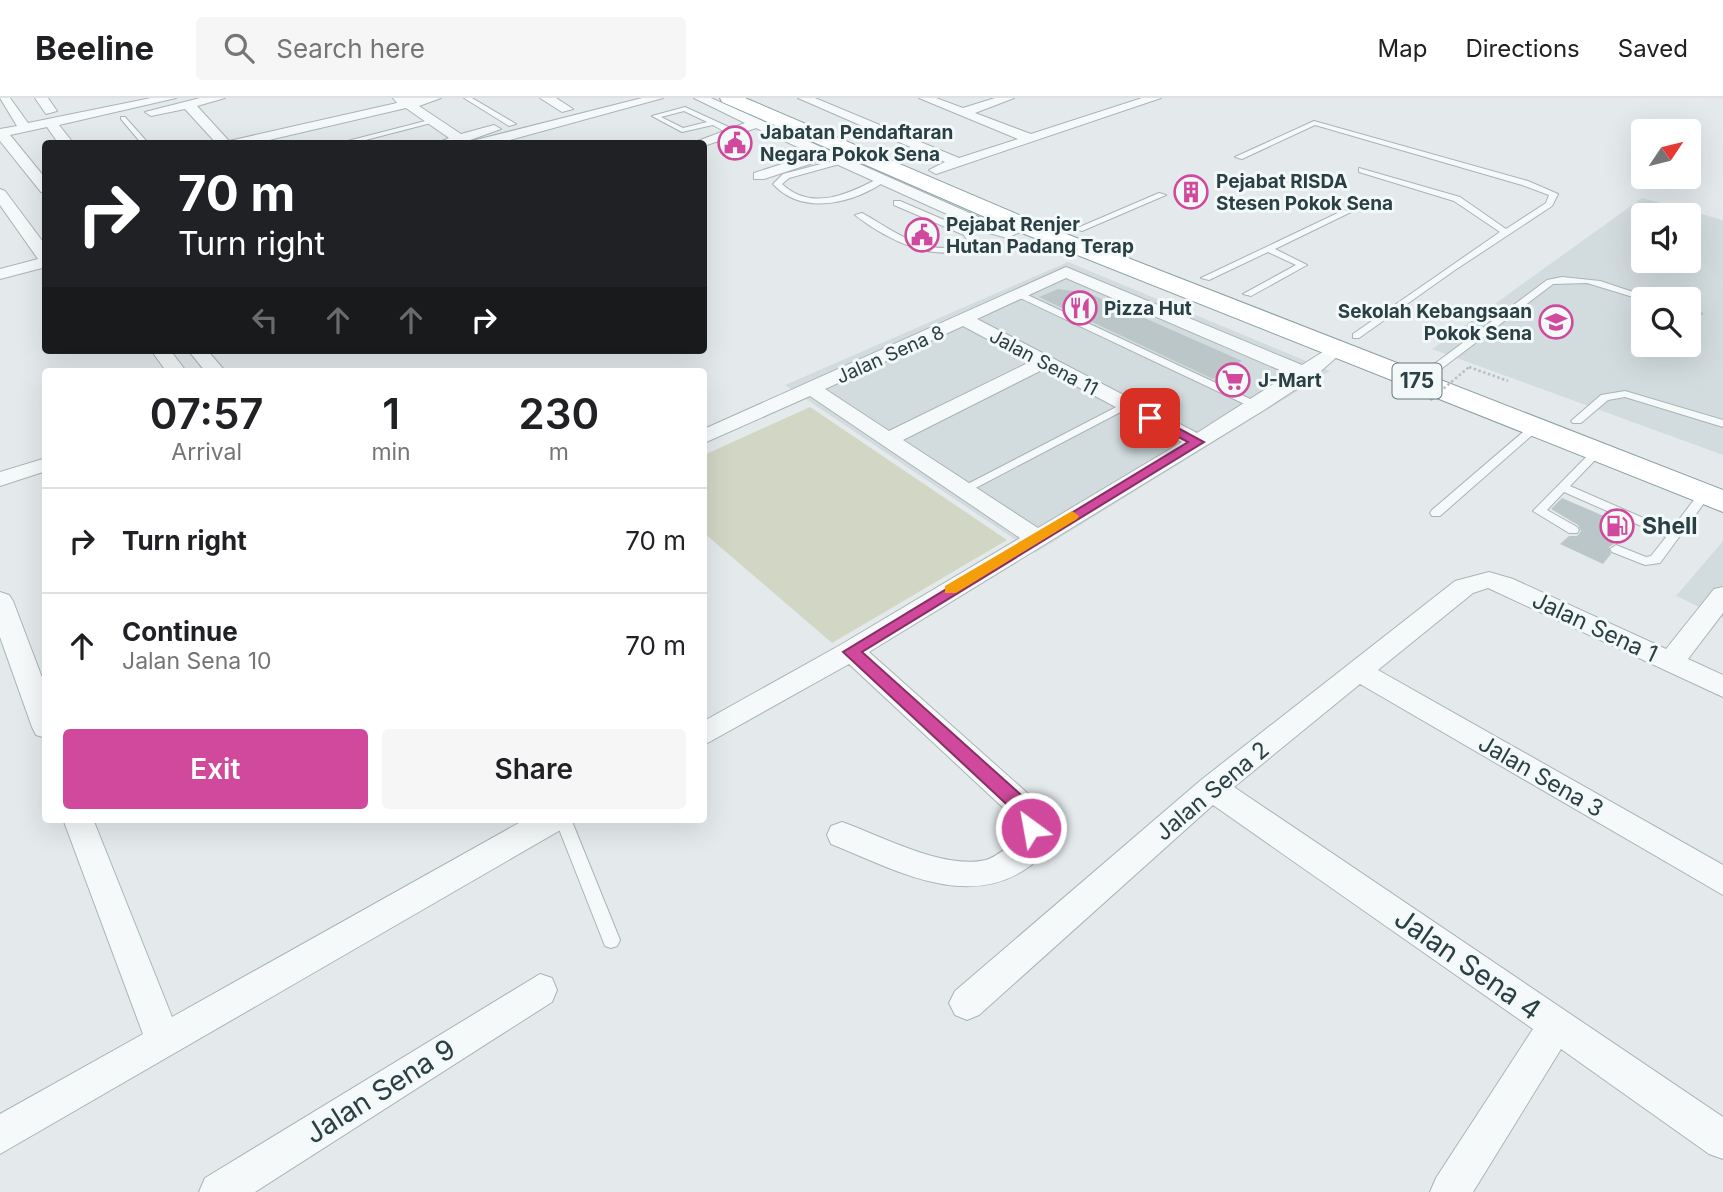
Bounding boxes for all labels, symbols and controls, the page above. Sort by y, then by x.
search box [196,17,686,80]
text: Beeline [35,28,154,68]
icon: search [220,29,258,67]
text: Search here [276,33,425,64]
text: Map [1378,34,1427,63]
text: Directions [1465,34,1580,63]
text: Saved [1618,34,1688,63]
north arrow [1631,119,1701,189]
map controls [1631,119,1701,357]
place label: Jabatan Pendaftaran Negara Pokok Sena [760,121,953,166]
public building icon: Jabatan Pendaftaran Negara Pokok Sena [716,124,754,162]
text: 70 m [178,164,295,223]
icon: right [63,168,154,259]
place label: Pejabat RISDA Stesen Pokok Sena [1216,170,1393,215]
building icon: Pejabat RISDA Stesen Pokok Sena [1172,173,1210,211]
button: sound [1631,203,1701,273]
place label: Pejabat Renjer Hutan Padang Terap [946,213,1134,258]
public building icon: Pejabat Renjer Hutan Padang Terap [903,216,941,254]
text: Turn right [178,224,325,263]
button: search [1631,287,1701,357]
restaurant icon: Pizza Hut [1061,289,1099,327]
place label: Pizza Hut [1104,297,1192,320]
place label: Sekolah Kebangsaan Pokok Sena [1338,300,1532,345]
icon: left [246,301,284,339]
icon: ahead [319,301,357,339]
icon: ahead [392,301,430,339]
icon: right [465,301,503,339]
school or university icon: Sekolah Kebangsaan Pokok Sena [1537,303,1575,341]
street label: Jalan Sena 8 [833,320,948,388]
street label: Jalan Sena 11 [986,324,1102,401]
supermarket icon: J-Mart [1214,361,1252,399]
road number: 175 [1392,364,1442,398]
place label: J-Mart [1258,369,1322,392]
text: 07:57 [150,388,264,439]
text: 1 [382,388,400,439]
text: 230 [519,388,599,439]
pin [1120,388,1180,448]
icon: arrive [1131,399,1169,437]
text: Arrival [171,438,242,466]
text: min [371,438,411,466]
text: m [549,438,569,466]
fuel station icon: Shell [1598,507,1636,545]
place label: Shell [1642,512,1698,540]
icon: right [63,522,101,560]
text: Turn right [122,525,247,556]
text: 70 m [625,525,686,556]
street label: Jalan Sena 1 [1528,586,1662,668]
text: Continue [122,616,238,647]
icon: ahead [63,627,101,665]
text: 70 m [625,630,686,661]
text: Jalan Sena 10 [122,647,272,675]
button: Exit [63,729,368,809]
button: Share [382,729,686,809]
street label: Jalan Sena 3 [1473,729,1609,823]
street label: Jalan Sena 2 [1149,735,1275,847]
position arrow [994,791,1068,865]
street label: Jalan Sena 4 [1388,901,1548,1027]
street label: Jalan Sena 9 [299,1031,461,1151]

